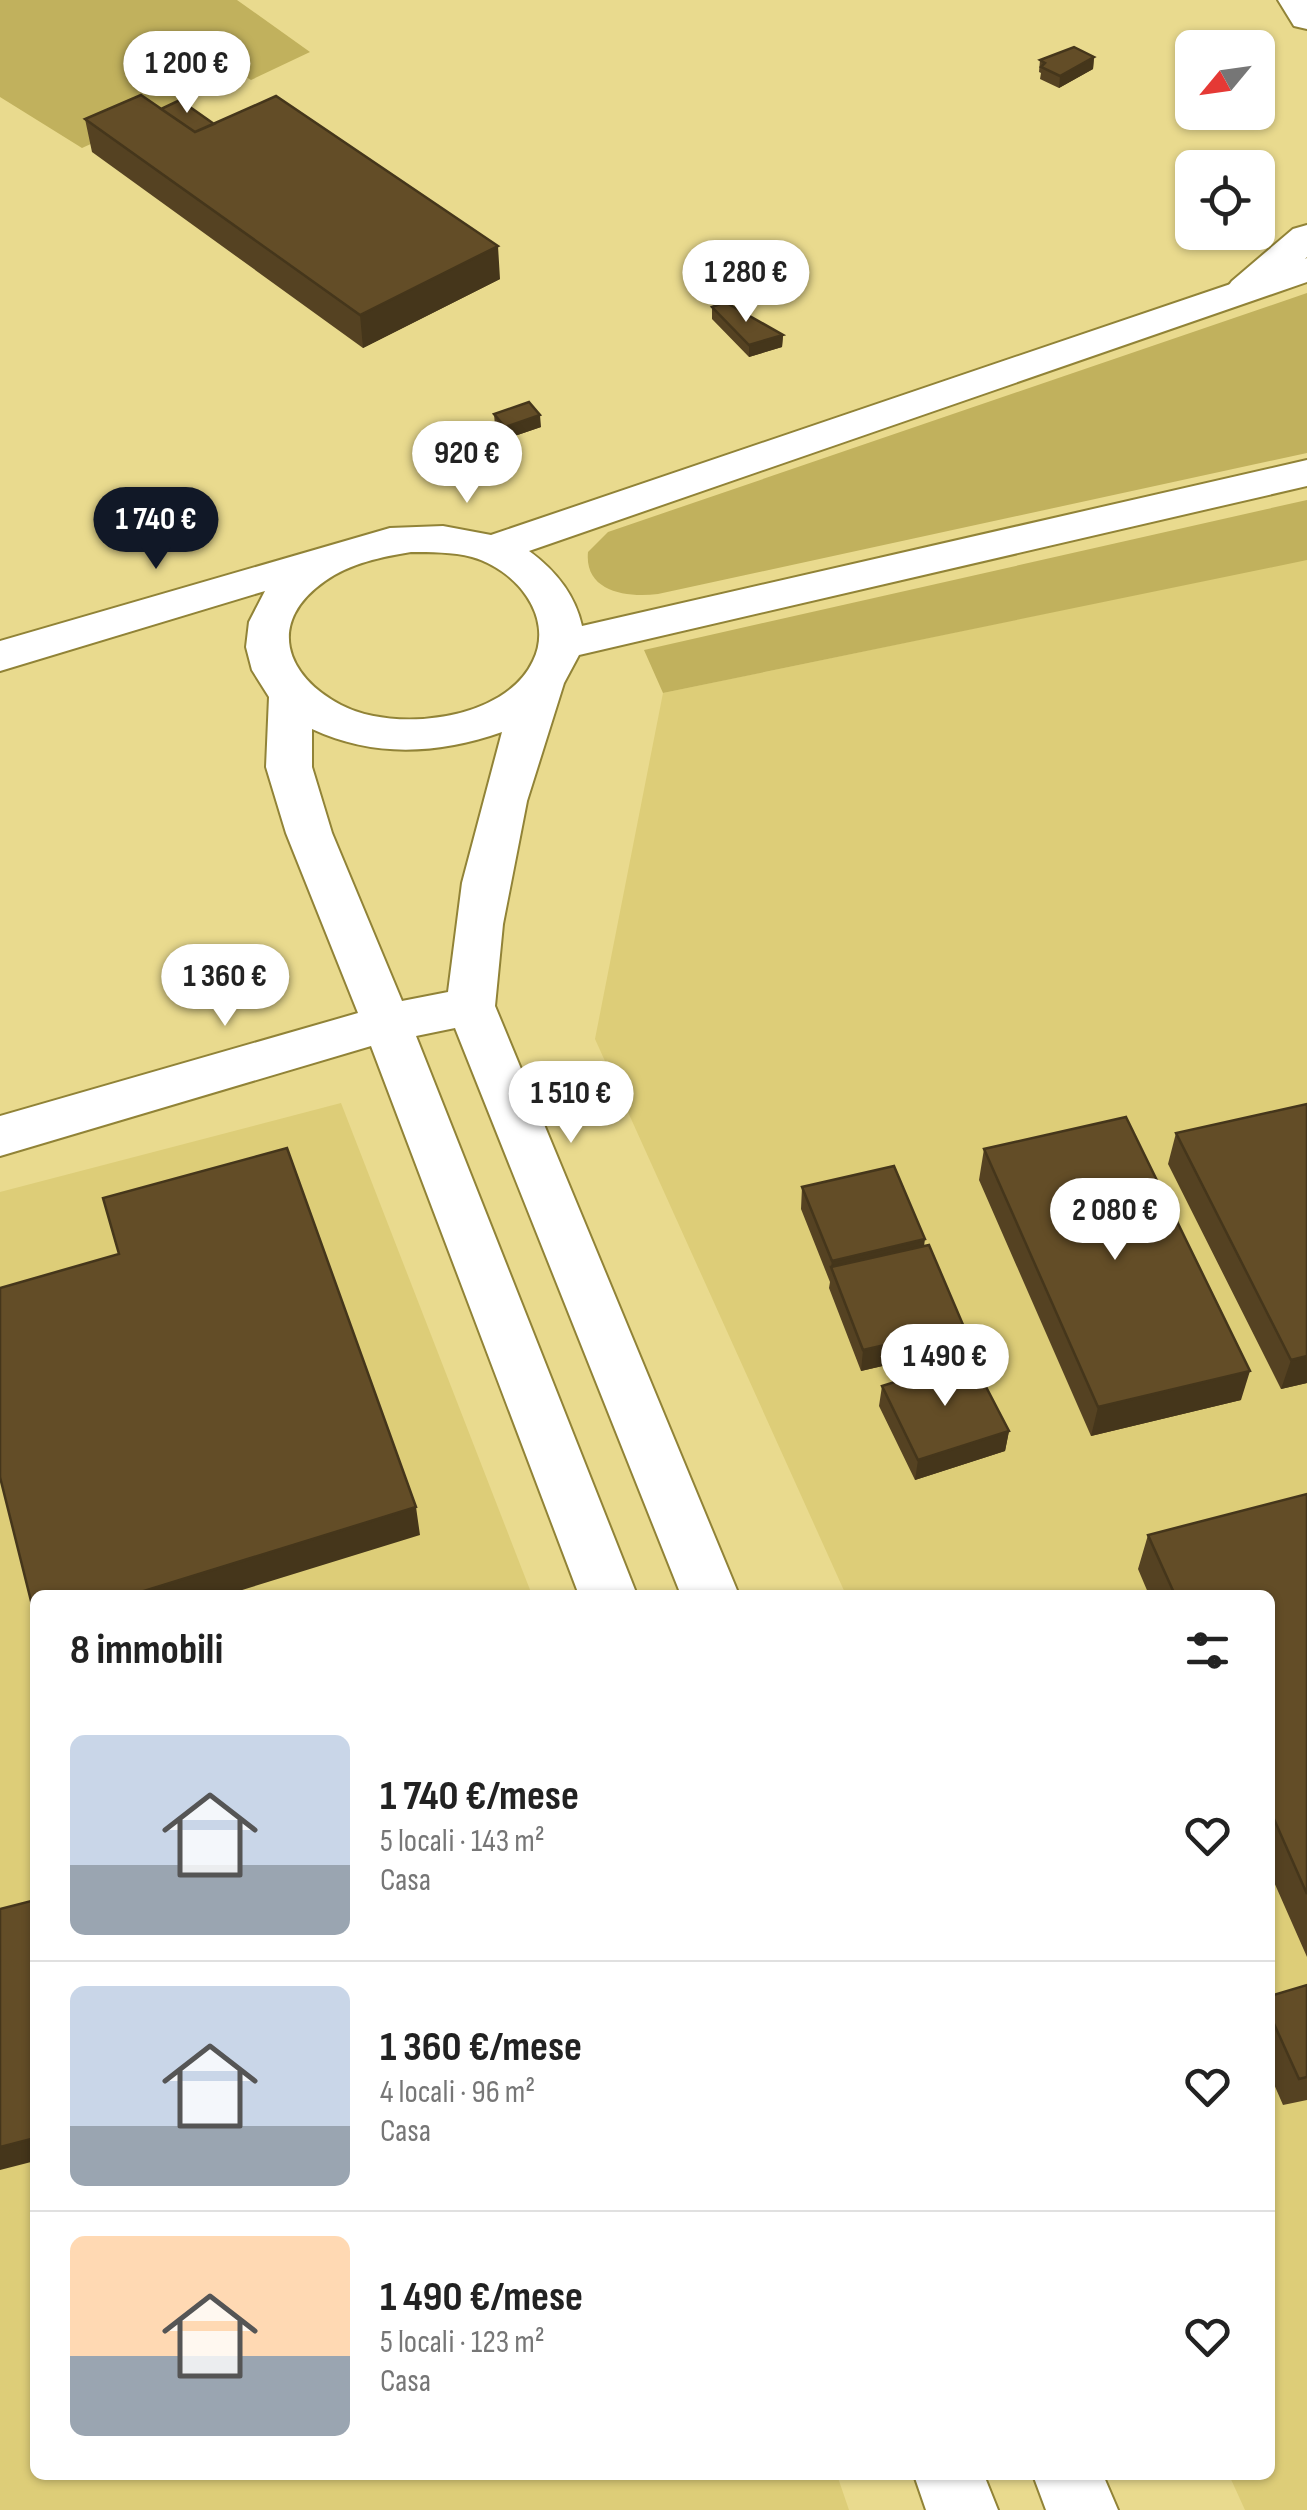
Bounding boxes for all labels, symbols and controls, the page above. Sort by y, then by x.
north arrow [1175,30,1275,130]
map controls [1175,30,1275,250]
pin: 1 200 € [95,31,279,116]
text: 1 200 € [145,44,229,83]
button: locate [1175,150,1275,250]
pin: 1 280 € [654,240,838,325]
text: 1 280 € [704,253,788,292]
pin: 920 € [397,421,537,506]
text: 920 € [434,434,500,473]
pin: 1 740 € [64,487,248,572]
text: 1 740 € [115,500,197,539]
pin: 1 360 € [133,944,317,1029]
text: 1 360 € [183,957,267,996]
pin: 1 510 € [479,1061,663,1146]
text: 1 510 € [531,1074,611,1113]
pin: 2 080 € [1023,1178,1207,1263]
text: 2 080 € [1072,1191,1158,1230]
pin: 1 490 € [853,1324,1037,1409]
text: 1 490 € [903,1337,987,1376]
icon: filters [1180,1623,1235,1678]
text: 8 immobili [70,1625,223,1676]
text: 1 740 €/mese [380,1771,579,1822]
icon: home [150,1775,270,1895]
icon: heart [1180,1808,1235,1863]
text: 5 locali · 143 m² [380,1822,545,1861]
text: Casa [380,1861,431,1900]
text: 1 360 €/mese [380,2022,582,2073]
icon: home [150,2026,270,2146]
icon: heart [1180,2059,1235,2114]
text: 4 locali · 96 m² [380,2073,535,2112]
text: Casa [380,2112,431,2151]
text: 1 490 €/mese [380,2272,583,2323]
icon: home [150,2276,270,2396]
icon: heart [1180,2309,1235,2364]
text: 5 locali · 123 m² [380,2323,545,2362]
text: Casa [380,2362,431,2401]

